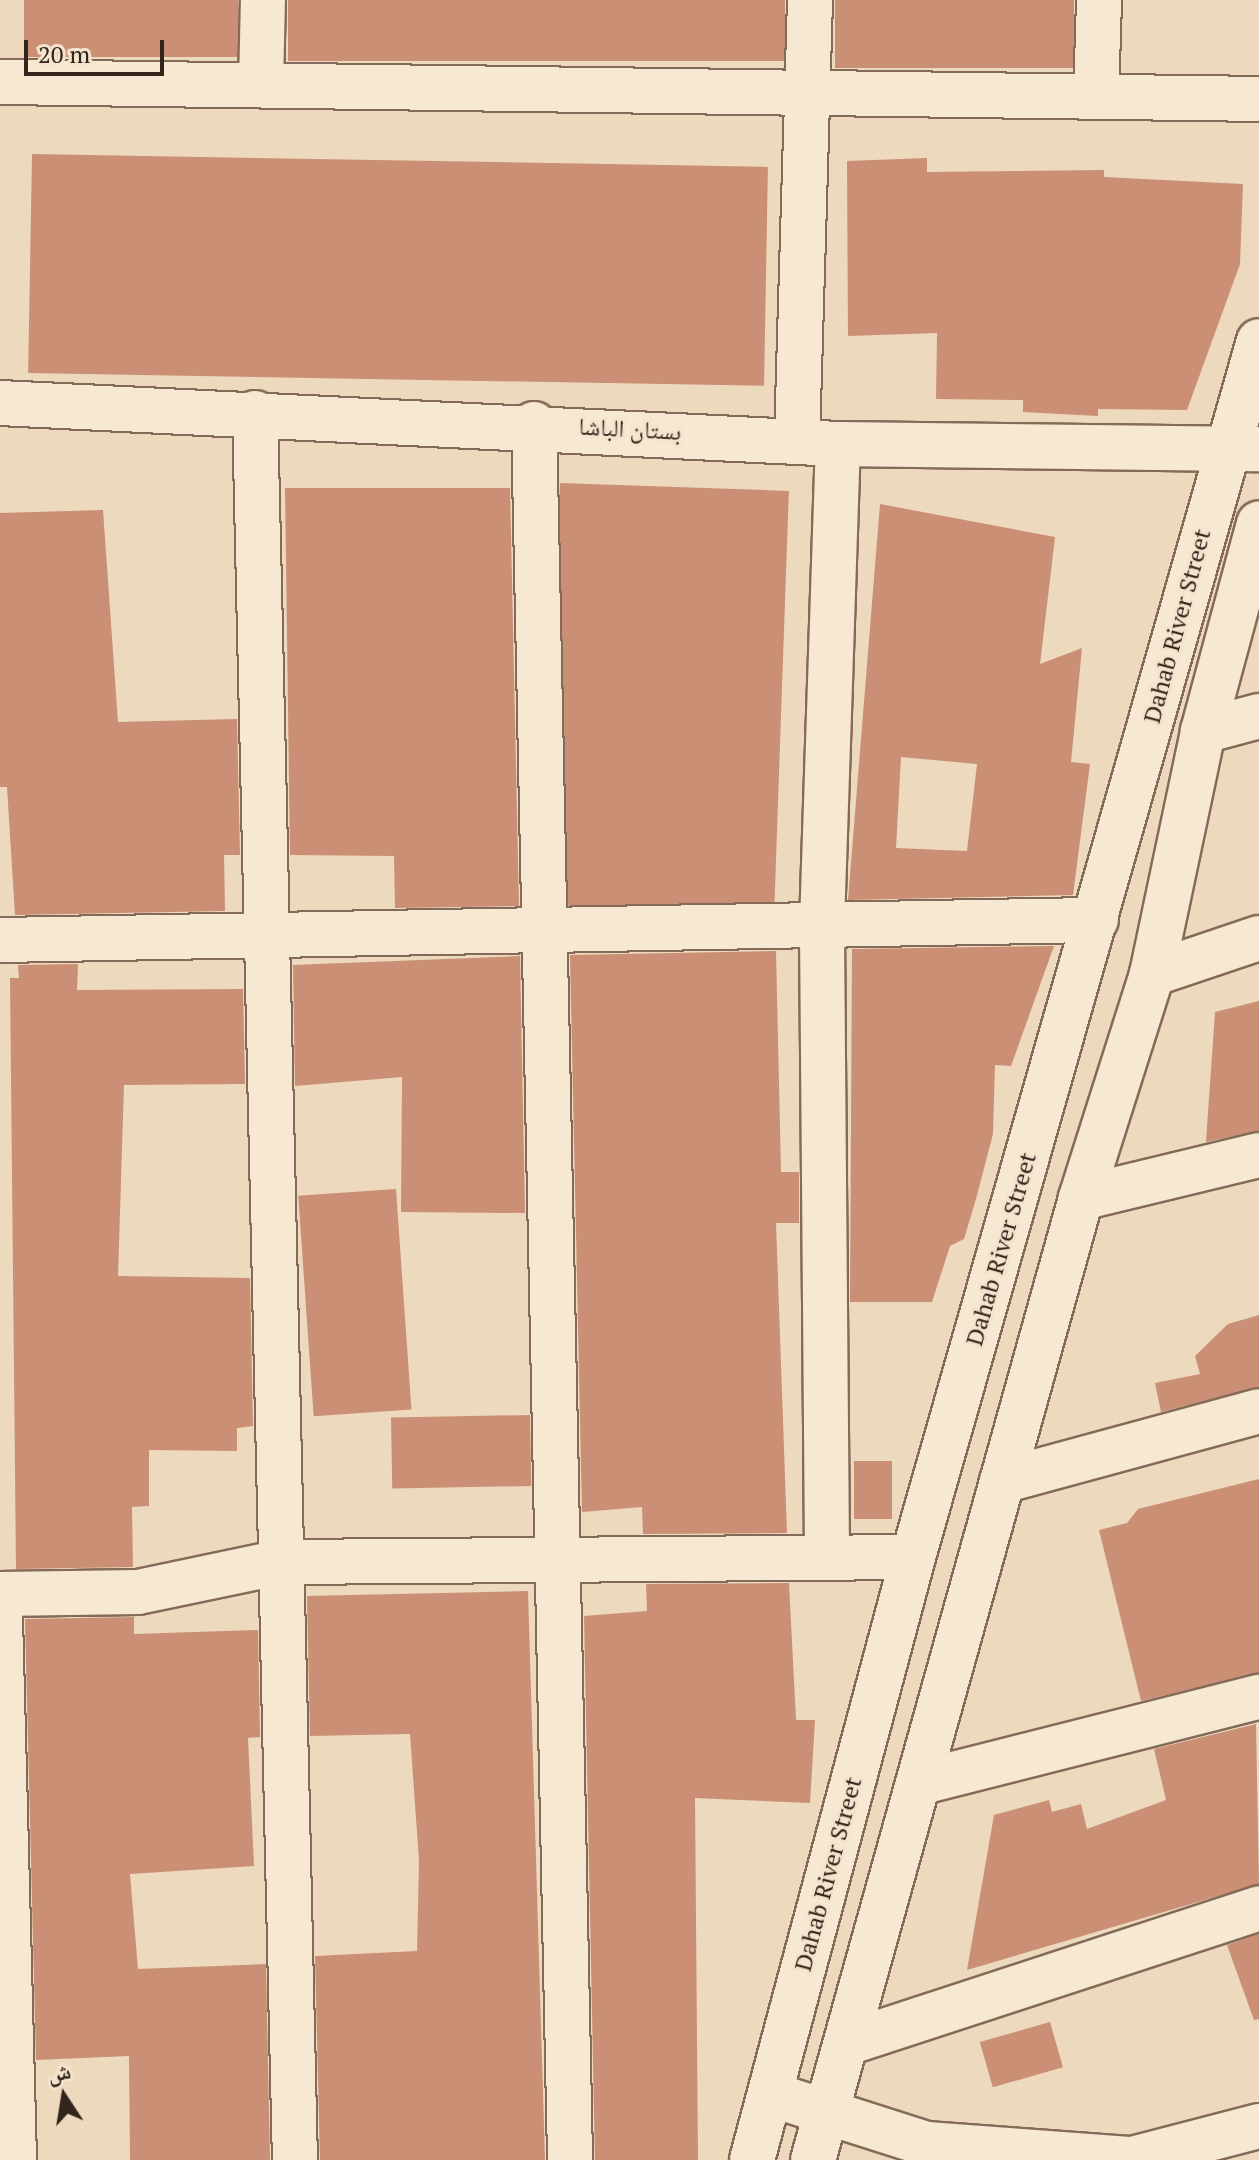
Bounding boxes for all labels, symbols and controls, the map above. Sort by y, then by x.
scale bar [28,24,168,74]
text: 20 m [38,38,90,70]
street label: بستان الباشا [578,412,682,446]
street label: Dahab River Street [1137,526,1217,726]
street label: Dahab River Street [960,1149,1042,1349]
street label: Dahab River Street [788,1774,868,1974]
text: ش [44,2055,73,2089]
north arrow [24,2056,104,2136]

